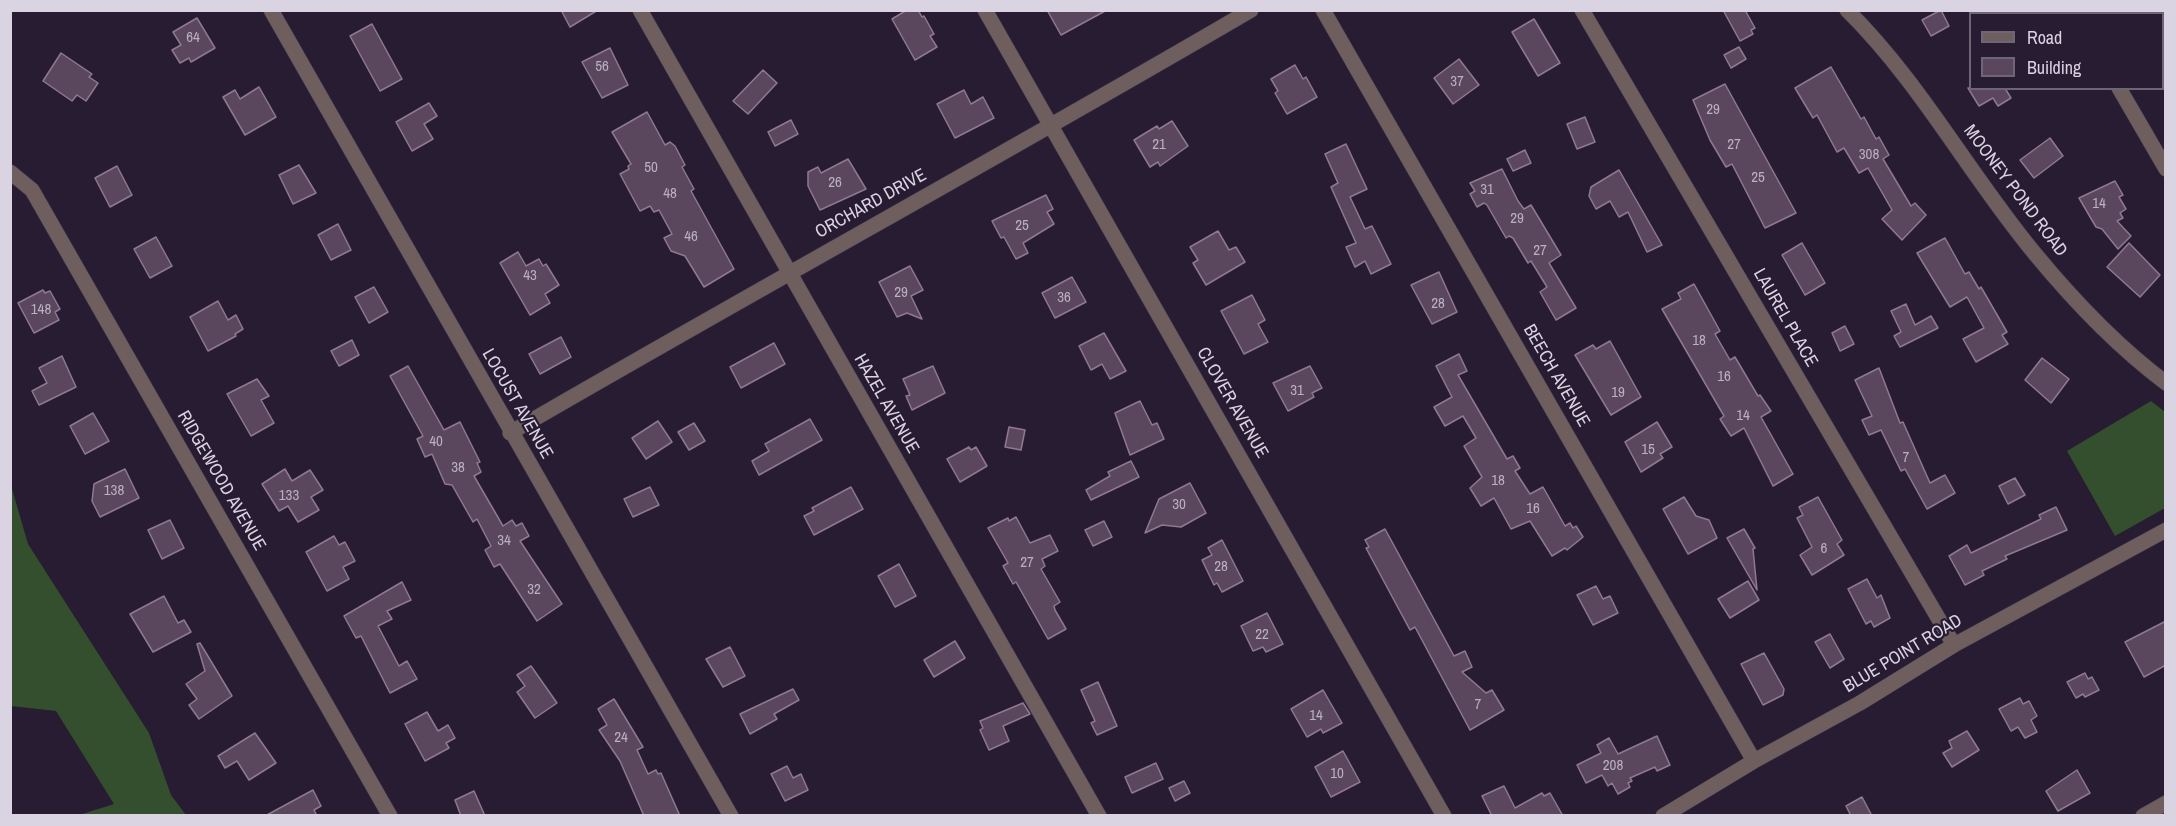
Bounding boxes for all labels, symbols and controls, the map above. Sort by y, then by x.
legend [1969,12,2164,90]
text: Road [2027,25,2062,50]
house number: 64 [186,29,200,47]
text: Building [2027,55,2081,80]
house number: 56 [595,58,609,76]
house number: 37 [1450,73,1464,91]
house number: 29 [1706,101,1720,119]
street label: MOONEY POND ROAD [1958,121,2072,261]
house number: 21 [1152,136,1166,154]
house number: 27 [1727,136,1741,154]
house number: 308 [1859,146,1879,164]
house number: 50 [644,159,658,177]
street label: ORCHARD DRIVE [812,165,930,243]
house number: 25 [1751,169,1765,187]
house number: 26 [828,174,842,192]
house number: 31 [1480,181,1494,199]
house number: 48 [663,185,677,203]
house number: 14 [2092,195,2106,213]
house number: 29 [1510,210,1524,228]
house number: 25 [1015,217,1029,235]
house number: 46 [684,228,698,246]
house number: 27 [1533,242,1547,260]
street label: LAUREL PLACE [1748,265,1822,371]
house number: 43 [523,267,537,285]
house number: 29 [894,284,908,302]
house number: 36 [1057,289,1071,307]
house number: 28 [1431,295,1445,313]
house number: 148 [31,301,51,319]
street label: BEECH AVENUE [1518,321,1594,431]
house number: 18 [1692,332,1706,350]
street label: CLOVER AVENUE [1192,344,1272,462]
street label: LOCUST AVENUE [477,345,557,463]
street label: HAZEL AVENUE [849,350,923,458]
house number: 16 [1717,368,1731,386]
house number: 31 [1290,382,1304,400]
house number: 19 [1611,384,1625,402]
street label: RIDGEWOOD AVENUE [172,407,270,555]
house number: 14 [1736,407,1750,425]
house number: 40 [429,433,443,451]
house number: 15 [1641,441,1655,459]
house number: 7 [1903,449,1909,467]
house number: 38 [451,459,465,477]
house number: 18 [1491,472,1505,490]
house number: 138 [104,482,124,500]
house number: 133 [279,487,299,505]
house number: 30 [1172,496,1186,514]
house number: 16 [1526,500,1540,518]
house number: 34 [497,532,511,550]
house number: 6 [1821,540,1827,558]
house number: 27 [1020,554,1034,572]
house number: 28 [1214,558,1228,576]
house number: 32 [527,581,541,599]
street label: BLUE POINT ROAD [1840,610,1966,698]
house number: 22 [1255,626,1269,644]
house number: 7 [1475,696,1481,714]
house number: 14 [1309,707,1323,725]
house number: 24 [614,729,628,747]
house number: 208 [1603,757,1623,775]
house number: 10 [1330,765,1344,783]

